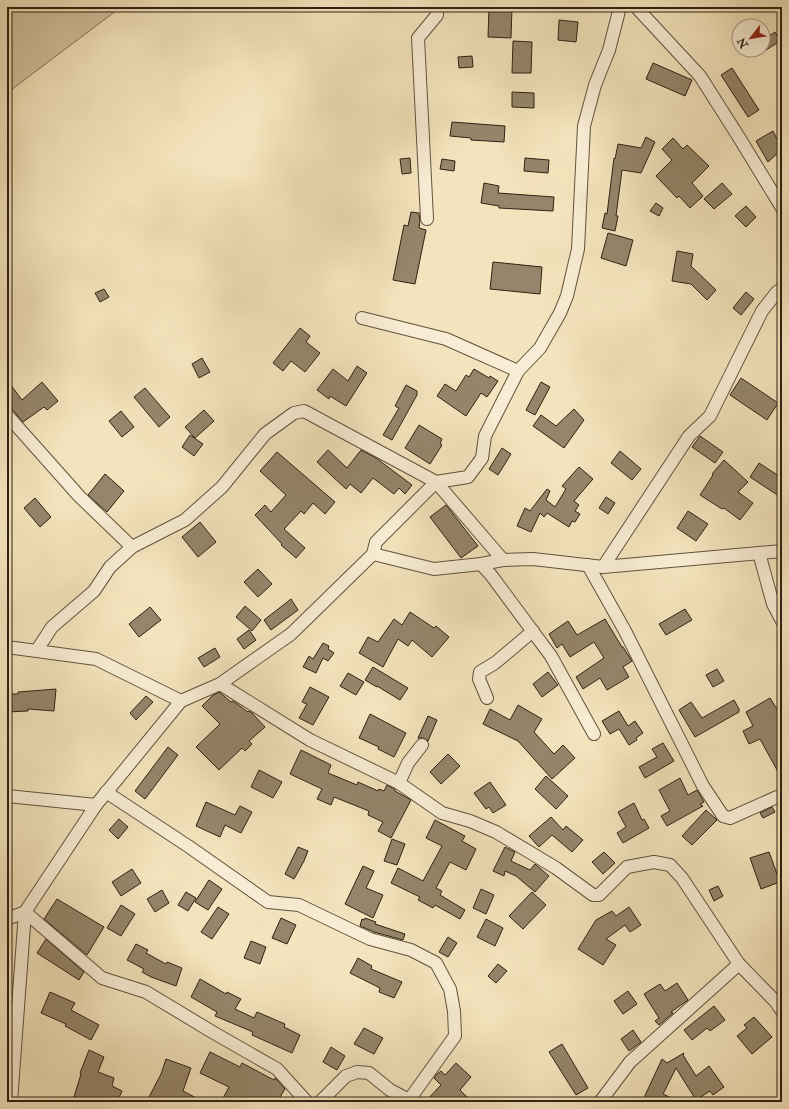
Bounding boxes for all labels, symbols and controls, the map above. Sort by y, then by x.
north arrow [731,18,771,58]
text: N [734,34,751,51]

